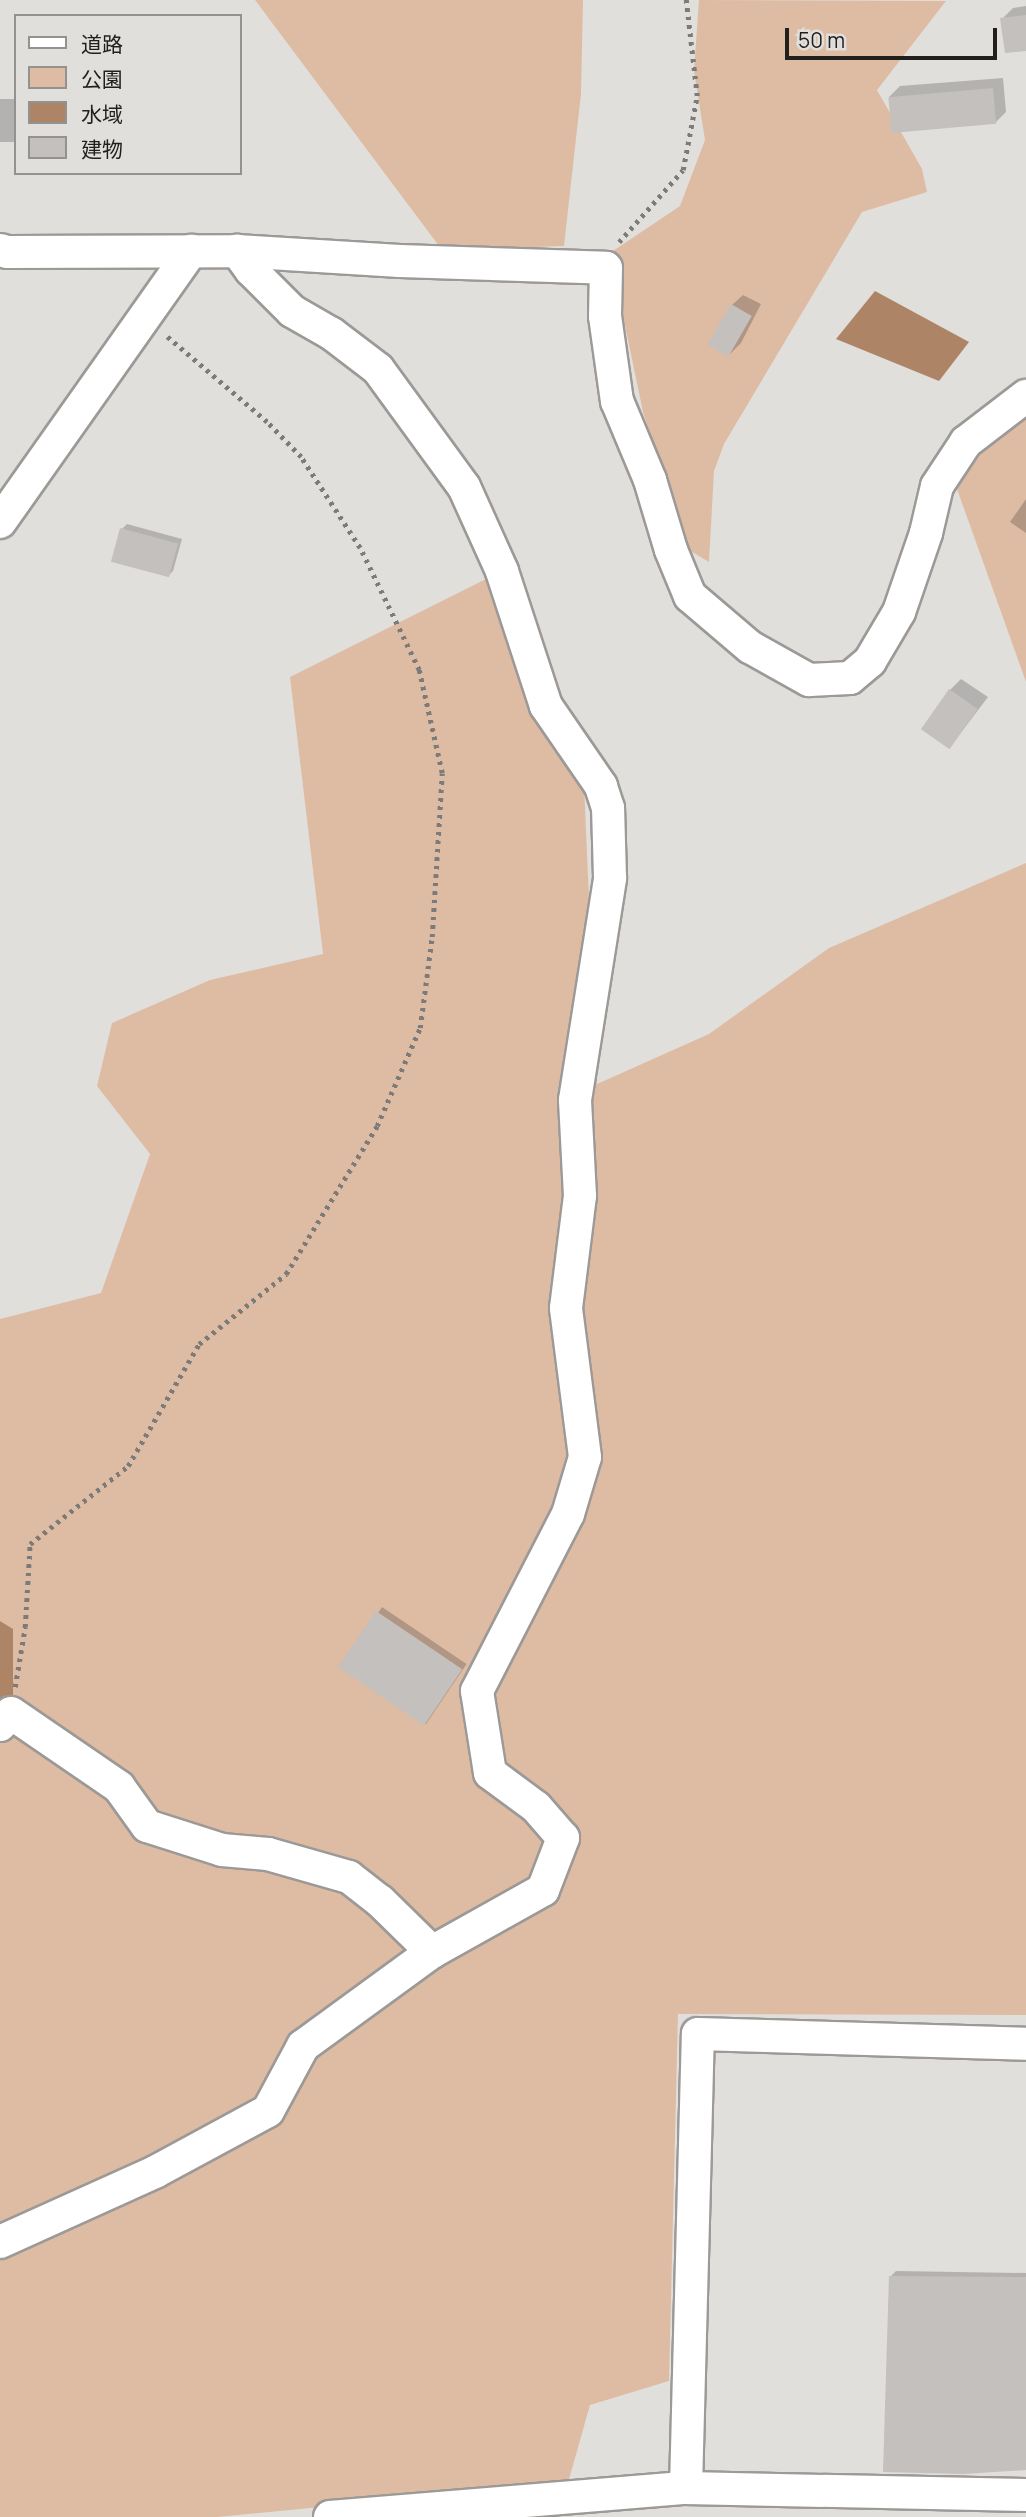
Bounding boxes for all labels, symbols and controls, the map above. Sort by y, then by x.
legend [14,14,242,175]
scale bar [788,14,1000,58]
text: 50 m [798,26,845,54]
text: 道路 [81,30,123,58]
text: 公園 [81,65,123,93]
text: 水域 [81,100,123,128]
text: 建物 [81,135,123,163]

